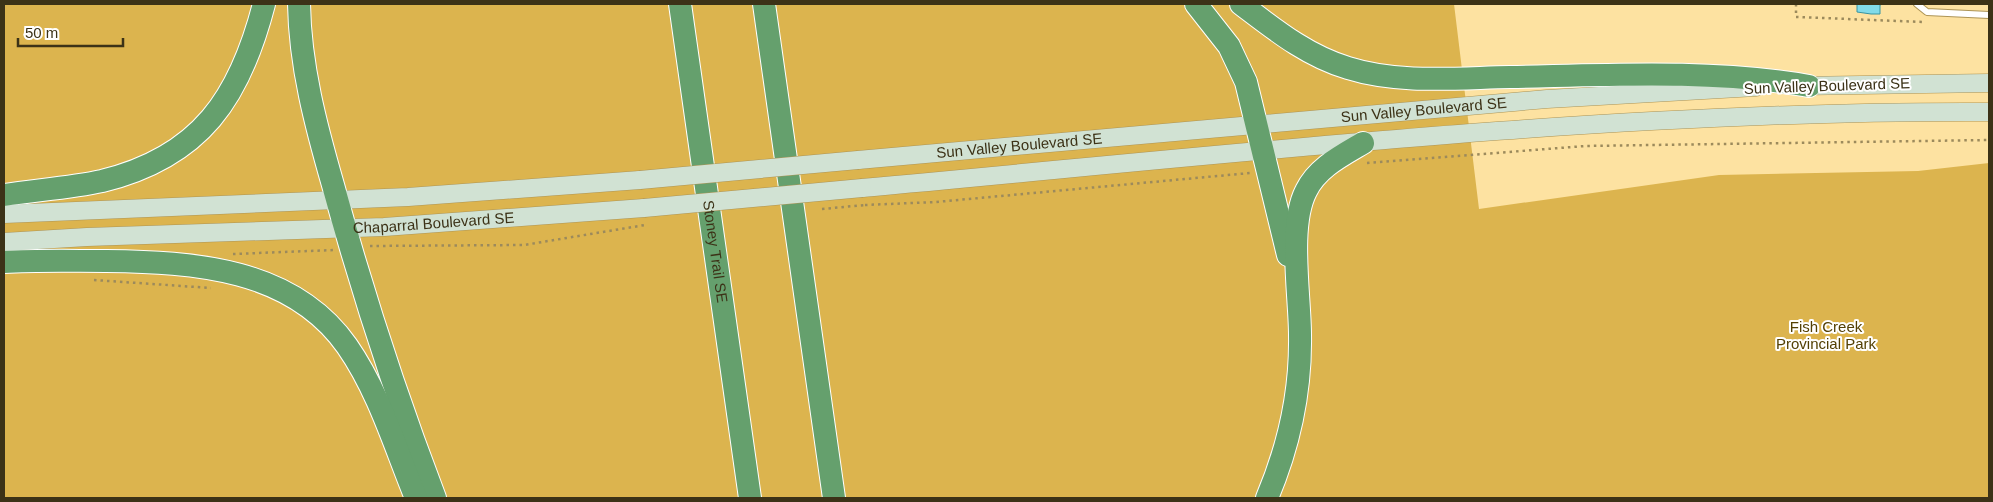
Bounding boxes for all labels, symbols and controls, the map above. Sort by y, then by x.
scale bar [18,15,122,47]
text: 50 m [25,24,58,41]
street label: Sun Valley Boulevard SE [1743,74,1910,97]
street label: Sun Valley Boulevard SE [1340,94,1507,125]
street label: Sun Valley Boulevard SE [936,129,1103,161]
street label: Stoney Trail SE [700,199,731,304]
street label: Chaparral Boulevard SE [352,209,515,236]
park label: Fish Creek Provincial Park [1776,318,1877,352]

